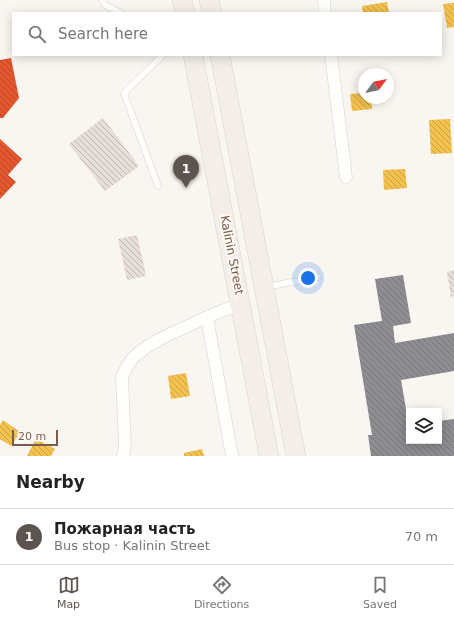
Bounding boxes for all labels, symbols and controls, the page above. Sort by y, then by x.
search box [12,12,442,56]
icon: search [26,23,48,45]
text: Search here [58,25,148,43]
north arrow [358,68,394,104]
pin: 1 [173,155,199,188]
street label: Kalinin Street [217,214,247,296]
your location [298,268,318,288]
map controls [406,408,442,444]
button: layers [406,408,442,444]
scale bar [12,428,58,447]
text: 20 m [18,430,46,443]
text: Nearby [16,472,85,492]
text: Пожарная часть [54,520,195,538]
text: 1 [24,529,34,544]
text: 70 m [405,529,438,544]
text: Bus stop · Kalinin Street [54,538,210,553]
tab: Map [57,574,80,611]
tab: Directions [194,574,249,611]
tab: Saved [363,574,397,611]

